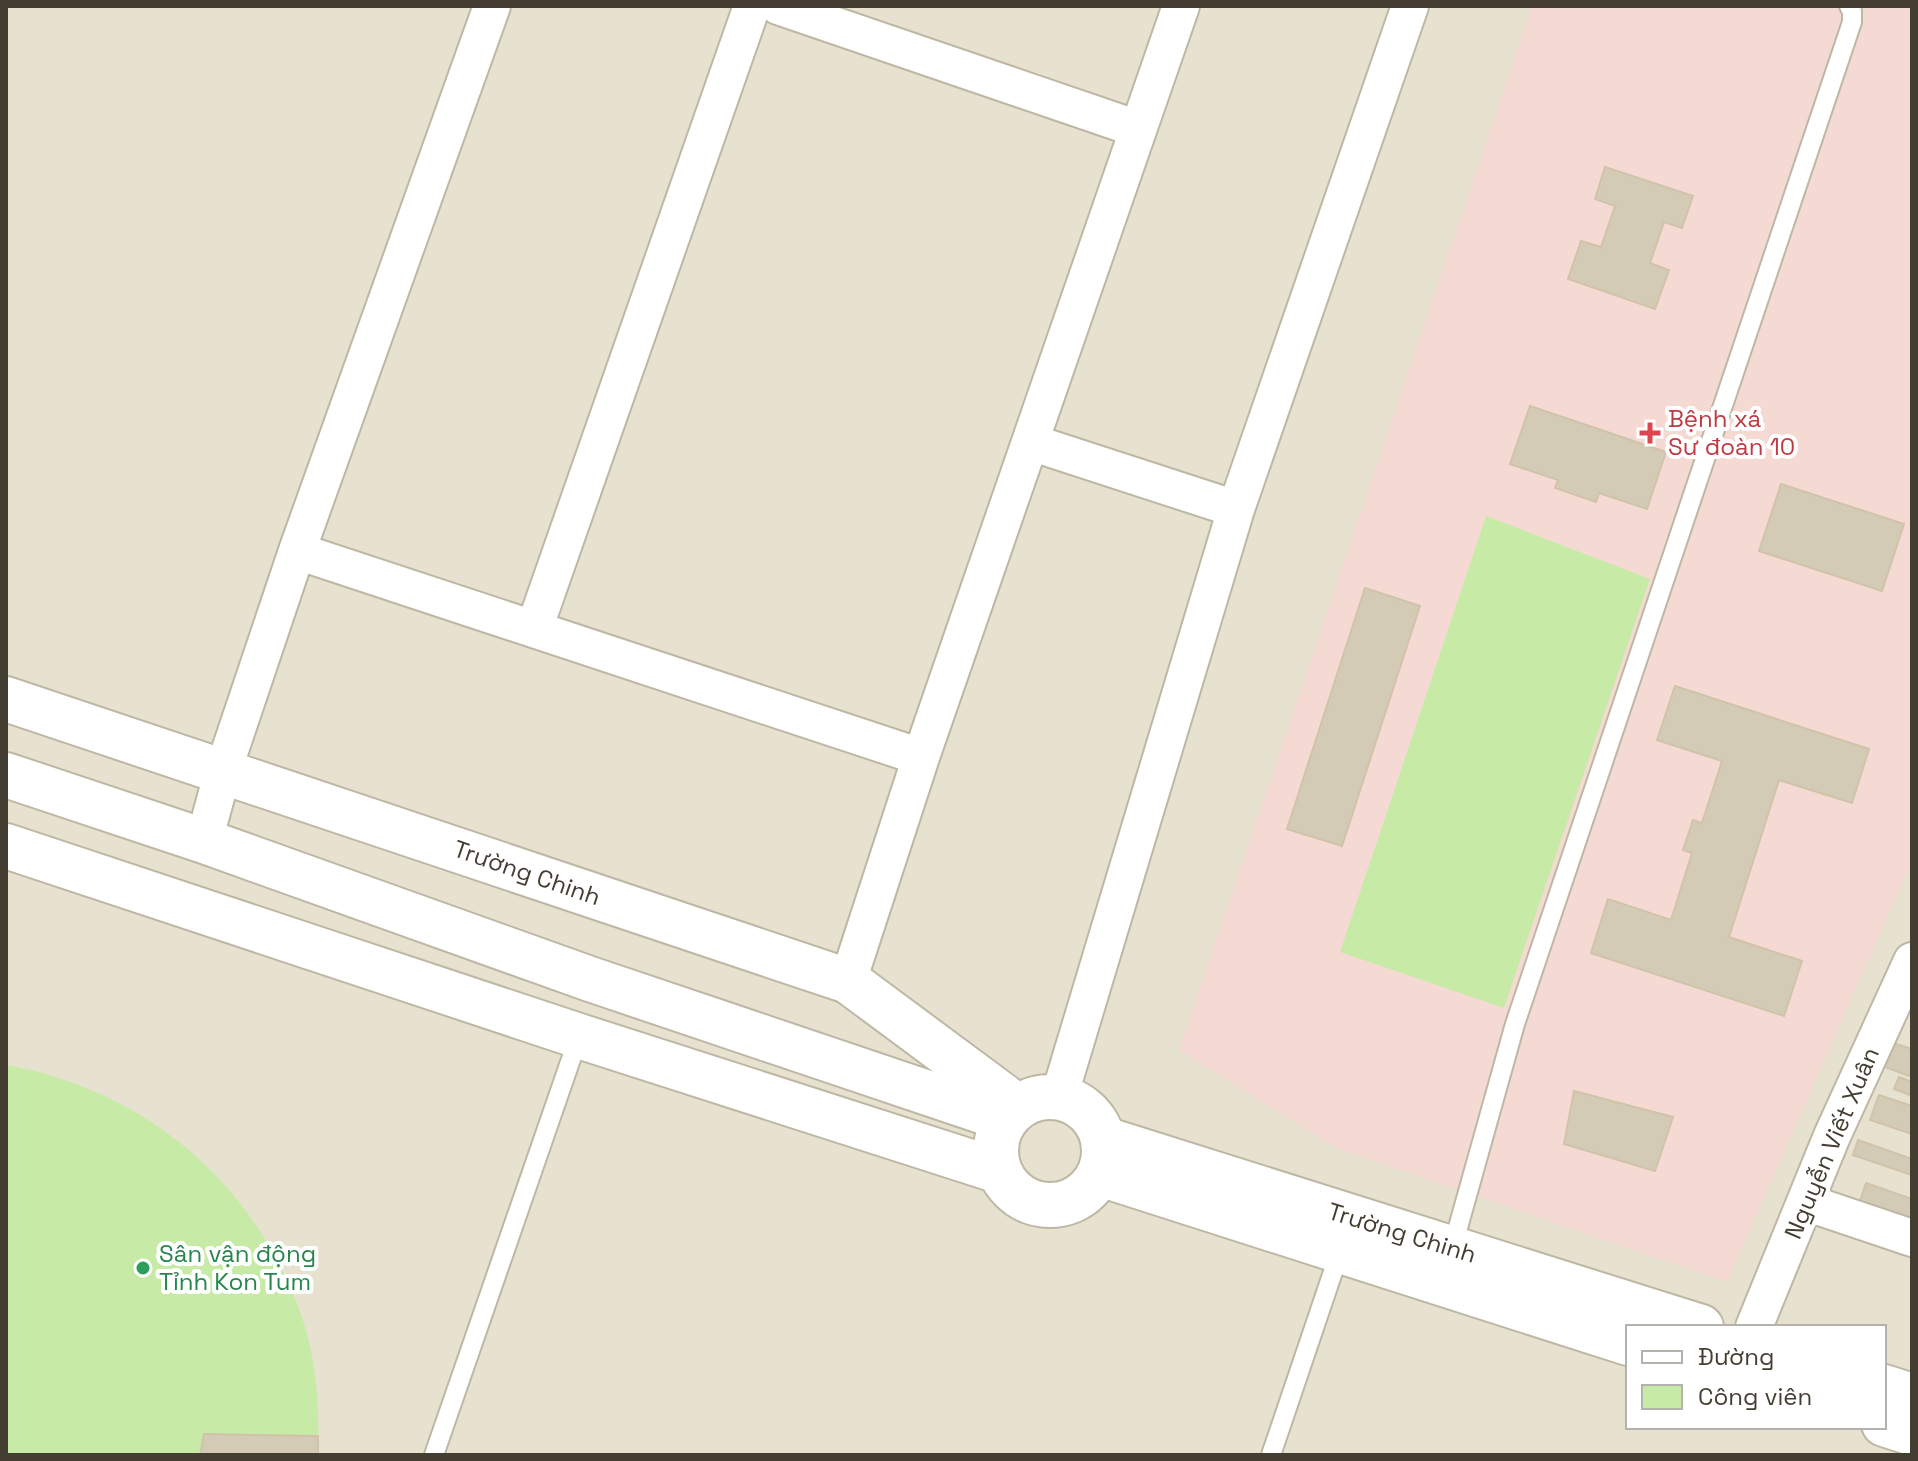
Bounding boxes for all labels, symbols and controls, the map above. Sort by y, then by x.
place label: Bệnh xá Sư đoàn 10 [1668,403,1795,462]
marker: Bệnh xá Sư đoàn 10 [1639,422,1661,444]
street label: Trường Chinh [450,833,605,912]
street label: Nguyễn Viết Xuân [1777,1042,1886,1243]
street label: Trường Chinh [1324,1195,1480,1270]
place label: Sân vận động Tỉnh Kon Tum [159,1238,316,1297]
marker: Sân vận động Tỉnh Kon Tum [134,1259,152,1277]
legend [1626,1325,1886,1429]
text: Đường [1698,1341,1774,1372]
text: Công viên [1698,1381,1812,1412]

